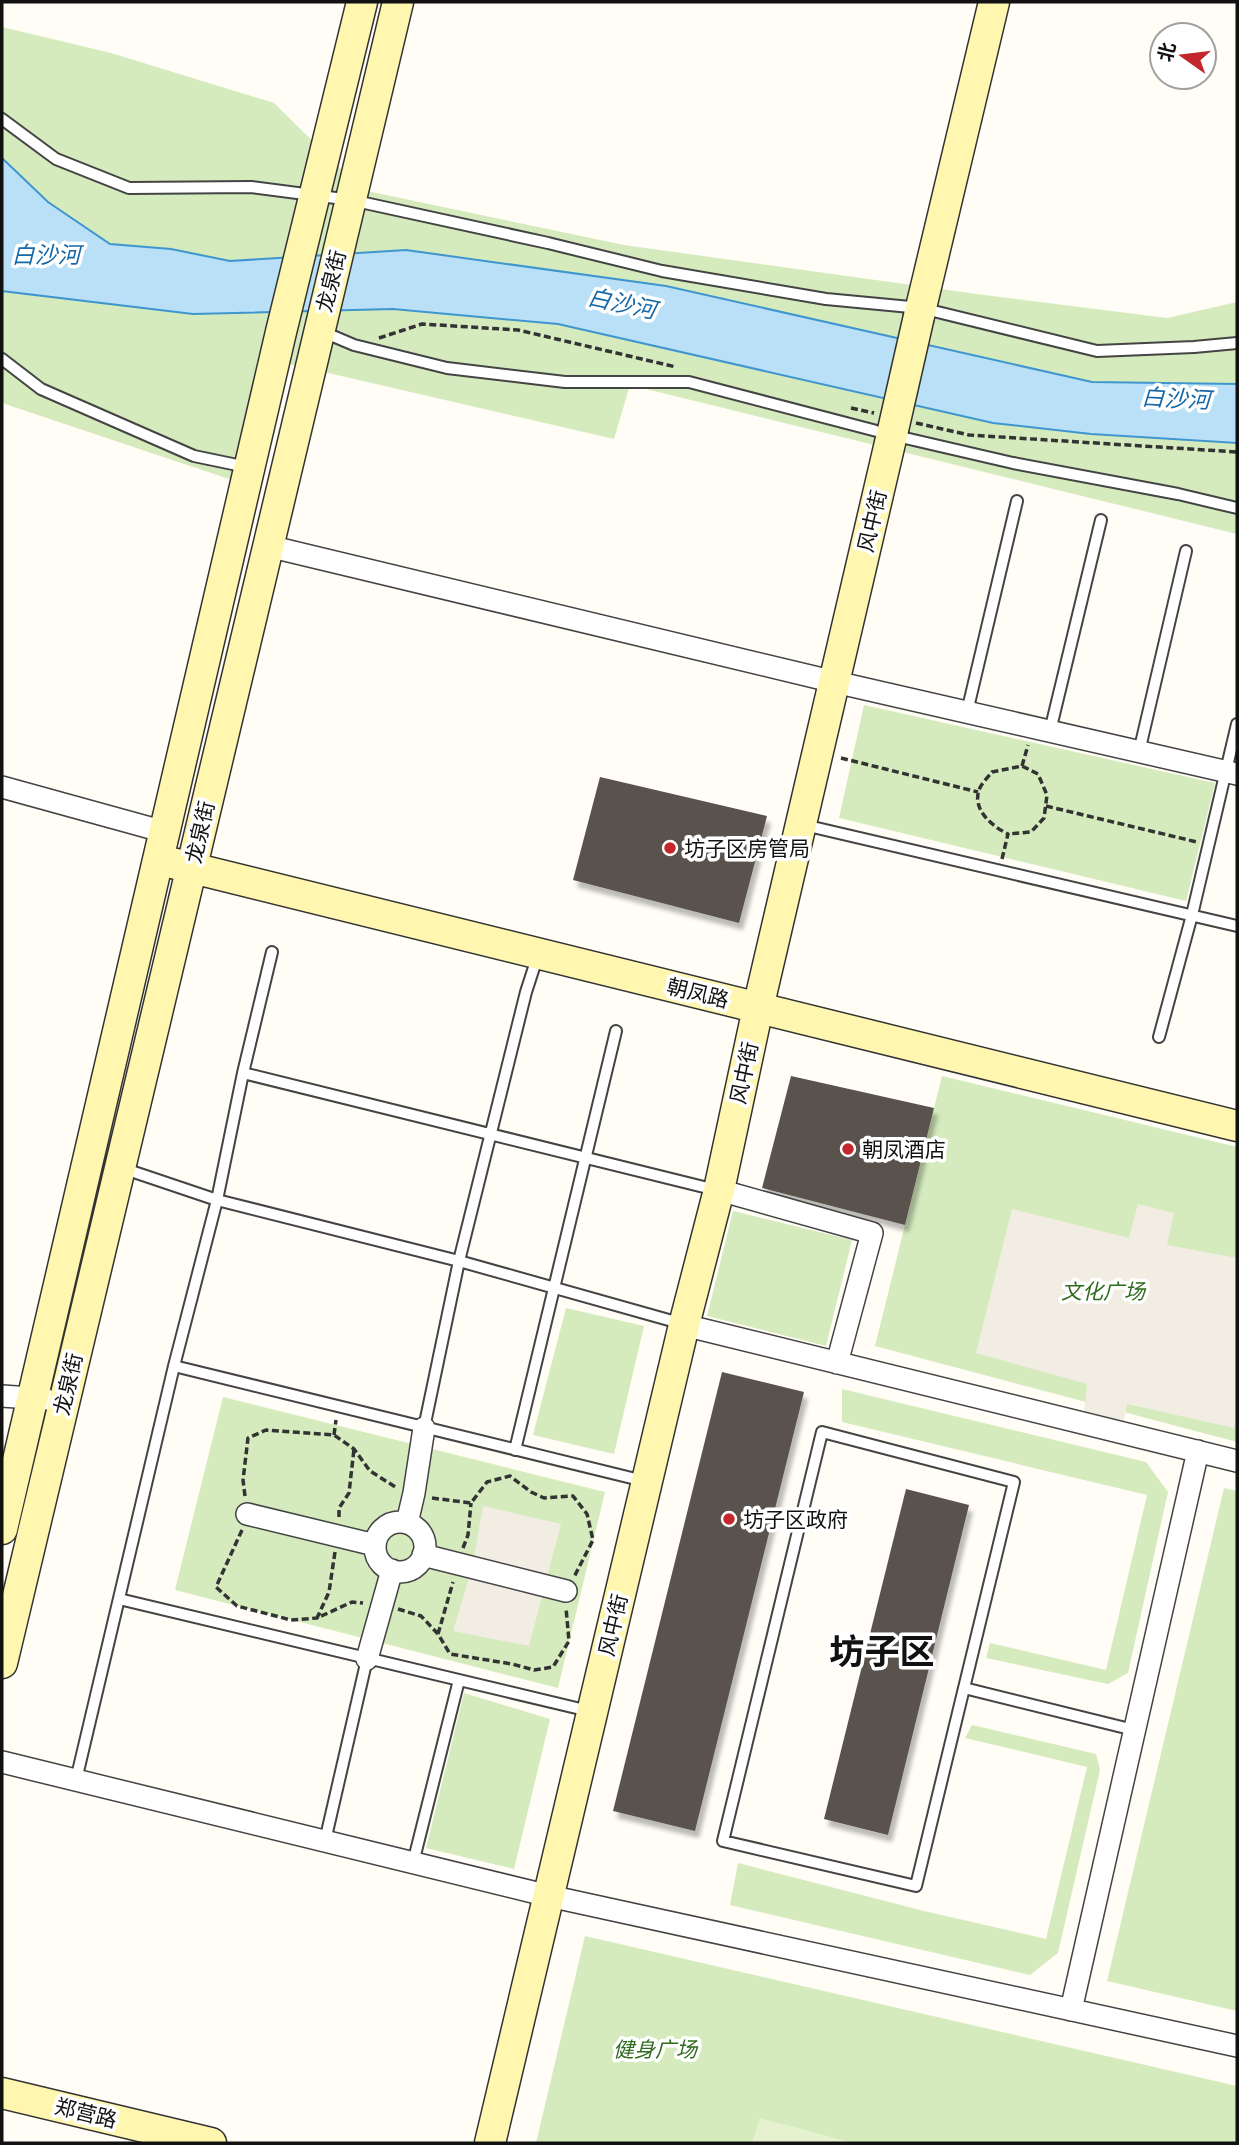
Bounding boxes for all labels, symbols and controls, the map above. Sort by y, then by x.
north arrow [1148,21,1218,91]
text: 北 [1153,40,1180,64]
water label: 白沙河 [12,240,85,269]
street label: 龙泉街 [310,247,352,315]
water label: 白沙河 [585,282,663,325]
water label: 白沙河 [1141,382,1215,414]
street label: 风中街 [852,487,892,555]
street label: 龙泉街 [180,798,220,866]
place label: 坊子区房管局 [684,835,810,862]
marker: 坊子区房管局 [662,840,678,856]
street label: 朝凤路 [664,972,732,1014]
street label: 风中街 [724,1039,764,1107]
place label: 朝凤酒店 [862,1136,946,1163]
marker: 朝凤酒店 [840,1141,856,1157]
park label: 文化广场 [1061,1278,1147,1305]
street label: 龙泉街 [48,1350,88,1418]
place label: 坊子区政府 [743,1506,848,1533]
marker: 坊子区政府 [721,1511,737,1527]
street label: 风中街 [593,1591,633,1659]
district label: 坊子区 [829,1630,935,1674]
park label: 健身广场 [613,2036,699,2063]
street label: 郑营路 [52,2092,120,2134]

